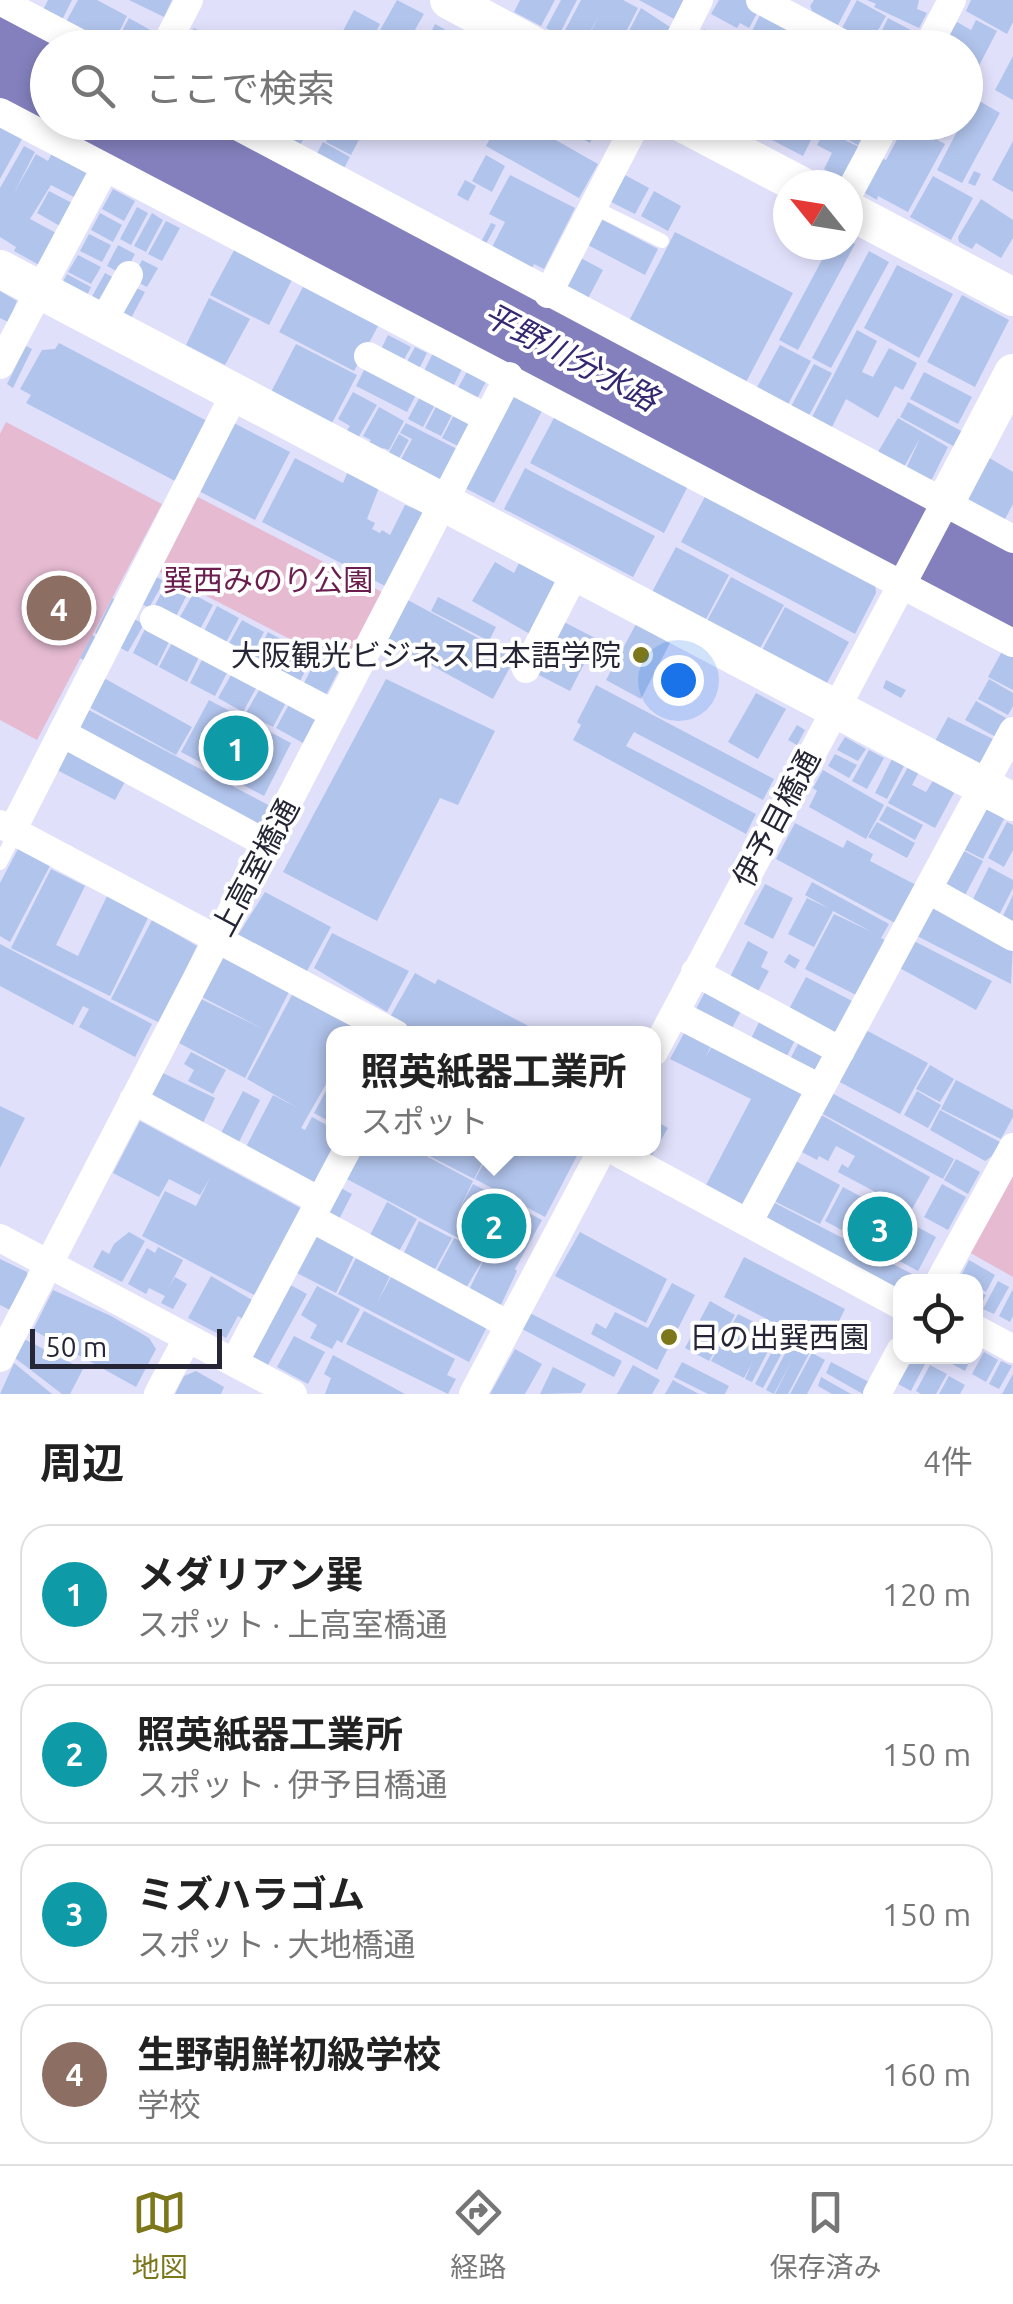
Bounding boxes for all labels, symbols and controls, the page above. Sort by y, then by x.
search box [30,30,983,140]
icon: search [65,58,120,113]
text: ここで検索 [145,67,335,109]
north arrow [773,170,863,260]
water label: 平野川分水路 [478,295,667,418]
park label: 巽西みのり公園 [163,563,373,597]
pin: 4 [27,570,92,646]
place label: 大阪観光ビジネス日本語学院 [231,638,621,672]
marker: 大阪観光ビジネス日本語学院 [630,644,652,666]
your location [653,655,704,706]
pin: 1 [204,710,268,786]
street label: 伊予目橋通 [726,744,826,892]
street label: 上高室橋通 [205,793,305,941]
popup [326,1026,661,1156]
text: 照英紙器工業所 [360,1050,627,1092]
text: スポット [360,1103,489,1139]
pin: 2 [462,1188,526,1264]
pin: 3 [848,1192,912,1266]
map controls [893,1274,983,1364]
button: locate [893,1274,983,1364]
place label: 日の出巽西園 [689,1320,869,1354]
scale bar [30,1324,222,1368]
marker: 日の出巽西園 [658,1326,680,1348]
text: 50 m [45,1331,107,1362]
text: 周辺 [40,1439,124,1486]
text: 4件 [923,1443,973,1479]
text: メダリアン巽 [137,1553,363,1595]
text: 1 [65,1576,84,1612]
text: 120 m [882,1576,971,1612]
text: スポット · 上高室橋通 [137,1606,448,1642]
text: 照英紙器工業所 [137,1713,403,1755]
text: 2 [65,1736,84,1772]
text: 150 m [882,1736,971,1772]
text: スポット · 伊予目橋通 [137,1766,448,1802]
text: ミズハラゴム [137,1873,365,1915]
text: 3 [65,1896,84,1932]
text: 150 m [882,1896,971,1932]
text: スポット · 大地橋通 [137,1926,416,1962]
text: 生野朝鮮初級学校 [137,2033,441,2075]
text: 4 [65,2056,84,2092]
text: 160 m [882,2056,971,2092]
text: 学校 [137,2086,201,2122]
tab: 地図 [131,2185,188,2285]
tab: 経路 [450,2185,507,2285]
tab: 保存済み [769,2185,882,2285]

